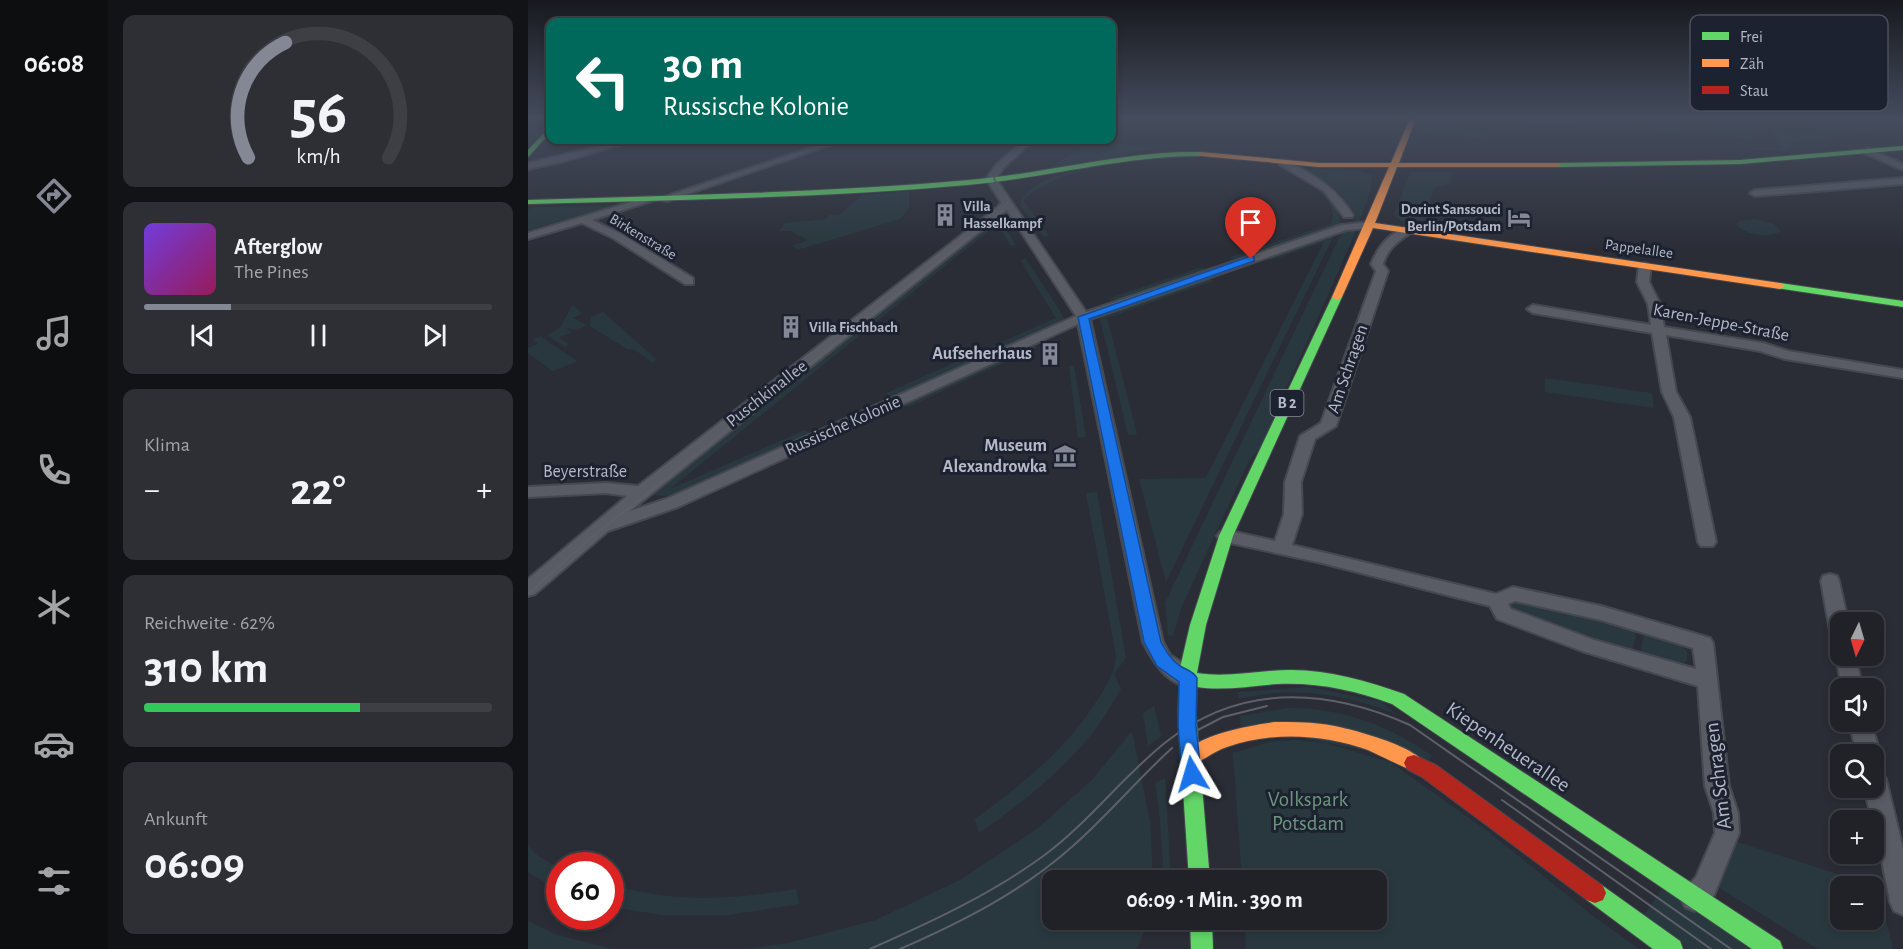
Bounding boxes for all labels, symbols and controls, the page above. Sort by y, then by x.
legend [1690,15,1888,111]
text: Frei [1740,29,1763,45]
icon: left [564,42,642,120]
text: 30 m [663,44,743,86]
text: 06:08 [24,50,84,77]
text: Zäh [1740,56,1764,72]
text: 56 [289,82,347,144]
text: Stau [1740,83,1768,99]
text: Russische Kolonie [663,93,849,120]
text: km/h [296,146,340,167]
icon: directions [33,175,75,217]
pin [1225,197,1276,259]
place label: Villa Hasselkampf [963,199,1043,231]
building icon: Villa Hasselkampf [932,202,958,228]
place label: Dorint Sanssouci Berlin/Potsdam [1401,202,1501,234]
hotel icon: Dorint Sanssouci Berlin/Potsdam [1506,205,1532,231]
icon: arrive [1234,206,1267,239]
street label: Birkenstraße [607,211,679,263]
text: Afterglow [234,236,322,258]
street label: Pappelallee [1604,237,1674,261]
text: The Pines [234,262,309,282]
street label: Karen-Jeppe-Straße [1651,301,1791,345]
icon: music [33,312,75,354]
building icon: Villa Fischbach [778,314,804,340]
icon: previous [186,319,219,352]
icon: pause [302,319,335,352]
icon: next [418,319,451,352]
place label: Villa Fischbach [809,320,898,335]
street label: Am Schragen [1324,323,1372,415]
building icon: Aufseherhaus [1037,341,1063,367]
place label: Aufseherhaus [932,345,1032,363]
street label: Puschkinallee [723,357,811,431]
road number: B 2 [1270,390,1304,416]
street label: Russische Kolonie [783,393,903,459]
text: Klima [144,435,190,455]
place label: Museum Alexandrowka [942,437,1047,476]
museum icon: Museum Alexandrowka [1052,443,1078,469]
icon: phone [33,449,75,491]
street label: Beyerstraße [543,463,627,481]
text: 22° [290,468,346,513]
text: − [144,474,160,507]
text: + [476,474,492,507]
icon: climate [33,586,75,628]
north arrow [1830,612,1884,666]
map controls [1830,612,1884,930]
text: Reichweite · 62% [144,613,275,633]
text: 310 km [144,646,268,691]
button: sound [1830,678,1884,732]
street label: Kiepenheuerallee [1442,698,1574,796]
street label: Am Schragen [1701,721,1735,831]
icon: car [33,723,75,765]
position arrow [1160,742,1224,806]
button: search [1830,744,1884,798]
park label: Volkspark Potsdam [1268,789,1349,834]
text: Ankunft [144,809,208,829]
button: + [1830,810,1884,864]
text: 06:09 [144,842,245,887]
speed limit sign: 60 [546,852,624,930]
icon: filters [33,860,75,902]
button: − [1830,876,1884,930]
text: 06:09 · 1 Min. · 390 m [1126,889,1303,911]

